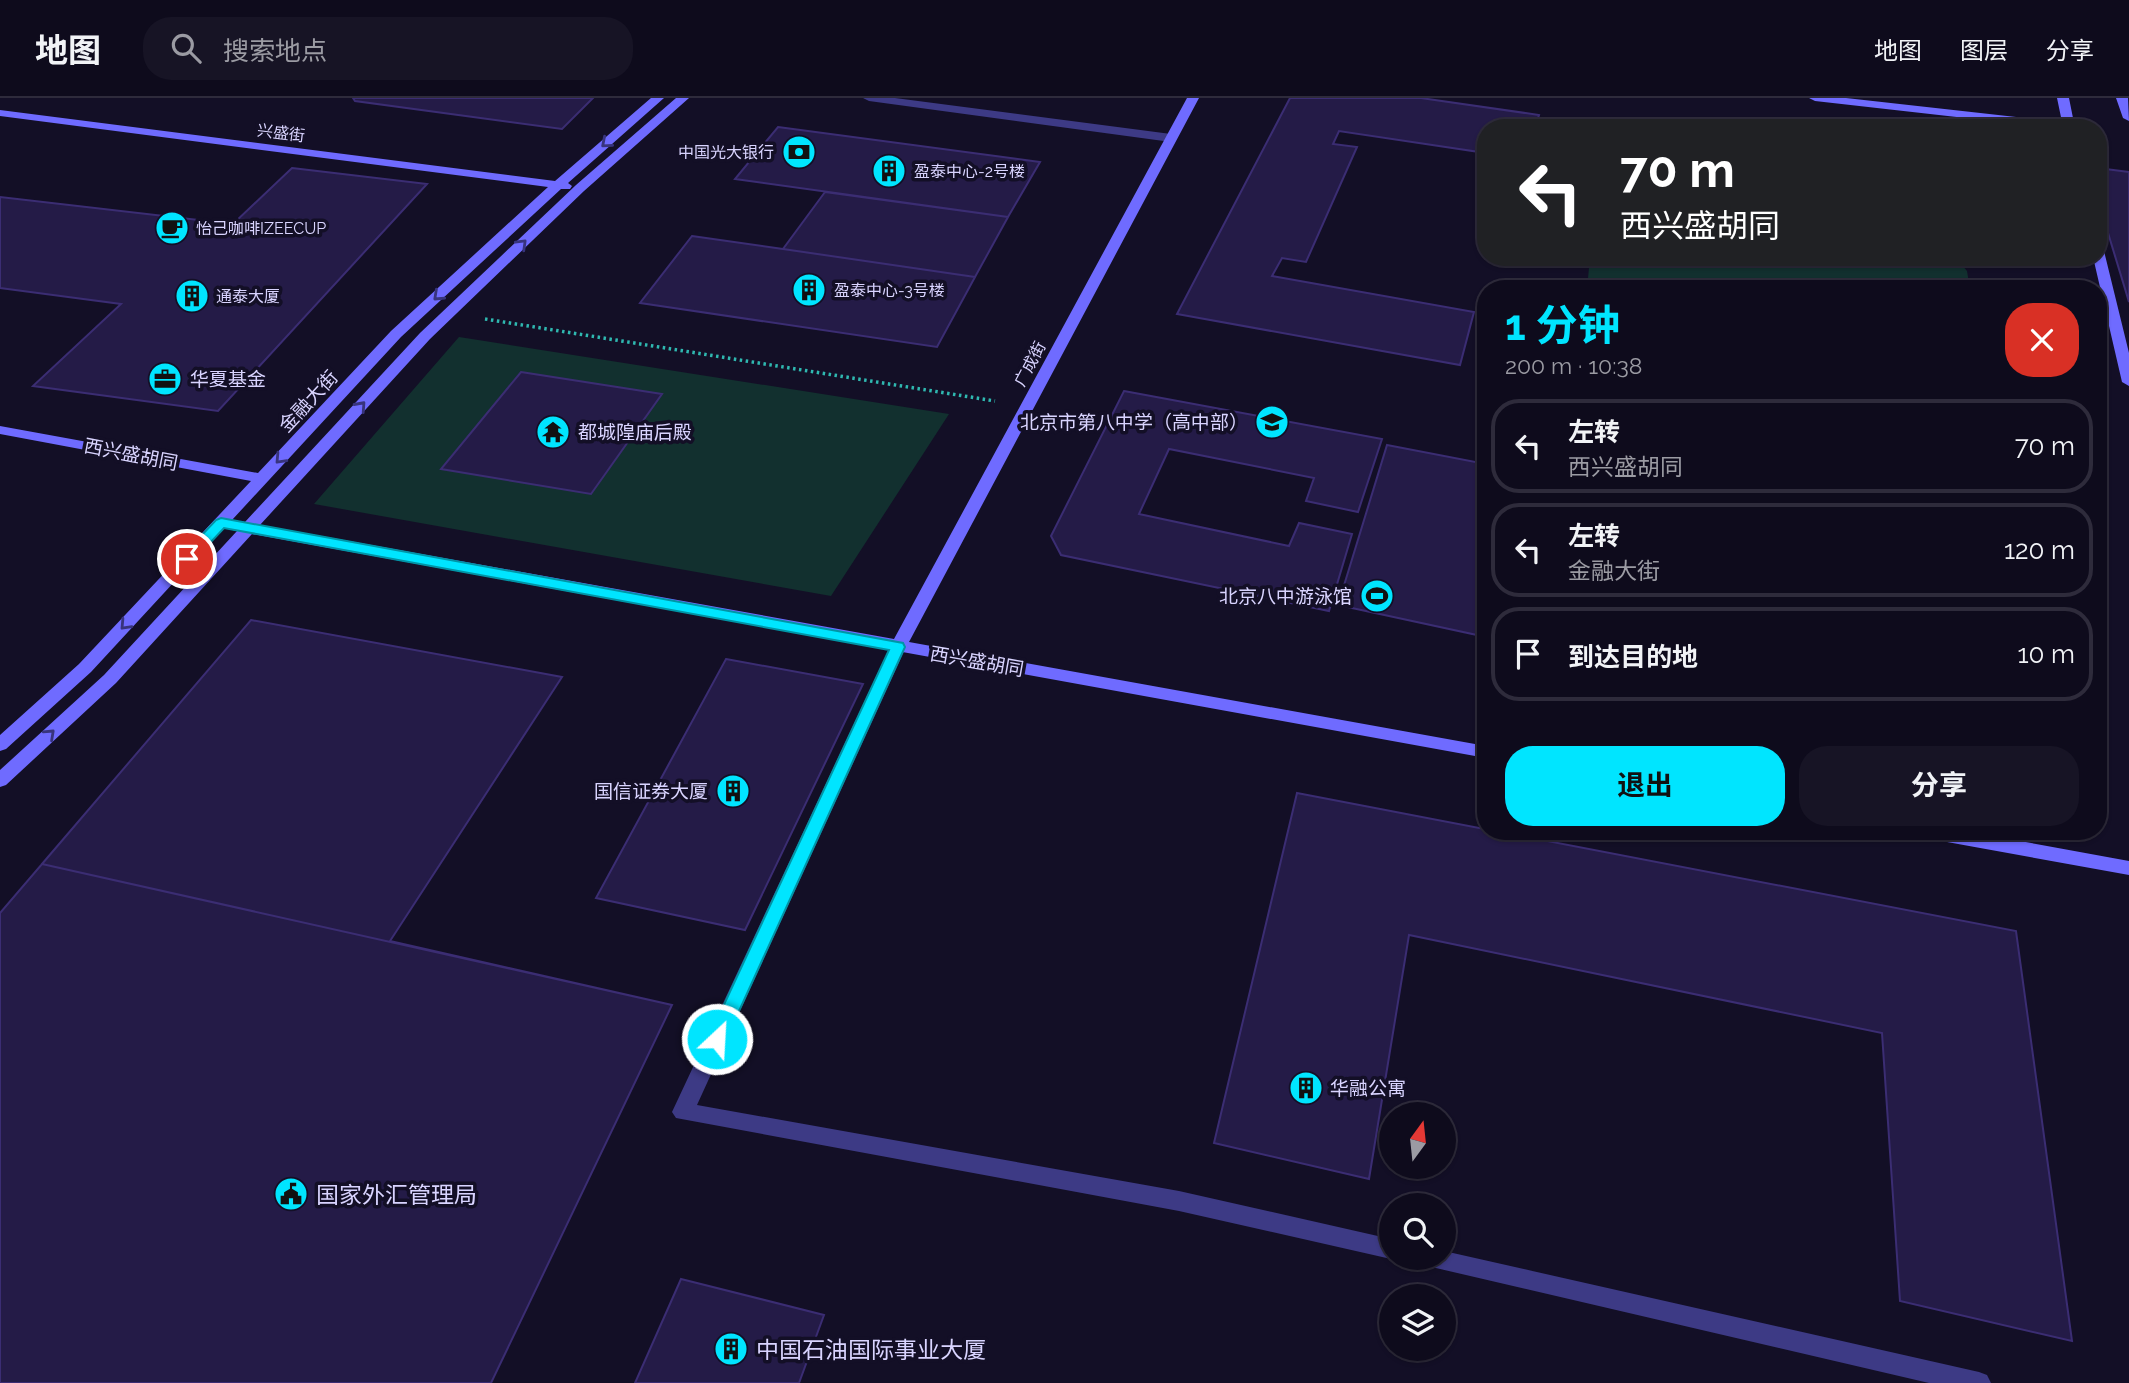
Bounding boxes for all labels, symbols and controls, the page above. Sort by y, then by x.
search box [143,17,633,80]
icon: search [167,29,205,67]
text: 地图 [35,31,101,70]
text: 搜索地点 [223,36,327,66]
text: 地图 [1874,36,1922,65]
text: 图层 [1960,36,2008,65]
text: 分享 [2046,36,2094,65]
street label: 兴盛街 [256,121,306,145]
bank icon: 中国光大银行 [780,133,818,171]
one-way arrow [602,135,615,147]
text: 70 m [1620,141,1735,198]
place label: 中国光大银行 [678,143,774,162]
icon: left [1505,147,1596,238]
building icon: 盈泰中心-2号楼 [870,152,908,190]
place label: 盈泰中心-2号楼 [914,162,1025,181]
text: 西兴盛胡同 [1620,207,1780,244]
cafe icon: 怡己咖啡IZEECUP [153,209,191,247]
place label: 怡己咖啡IZEECUP [196,219,326,238]
one-way arrow [513,240,526,253]
building icon: 盈泰中心-3号楼 [790,271,828,309]
building icon: 通泰大厦 [173,277,211,315]
place label: 盈泰中心-3号楼 [834,281,945,300]
place label: 通泰大厦 [216,287,280,306]
one-way arrow [433,287,446,300]
text: 1 分钟 [1505,301,1620,350]
button: close [2005,303,2079,377]
street label: 广成街 [1010,338,1050,390]
text: 200 m · 10:38 [1505,352,1642,379]
office icon: 华夏基金 [146,360,184,398]
street label: 金融大街 [274,366,342,436]
place label: 华夏基金 [190,368,266,390]
one-way arrow [353,401,366,414]
school or university icon: 北京市第八中学（高中部） [1253,403,1291,441]
place label: 北京市第八中学（高中部） [1020,411,1248,433]
temple icon: 都城隍庙后殿 [534,413,572,451]
text: 左转 [1568,417,1620,447]
place label: 都城隍庙后殿 [578,421,692,443]
icon: left [1509,427,1547,465]
text: 70 m [2015,431,2075,461]
street label: 西兴盛胡同 [82,434,180,474]
one-way arrow [275,451,288,464]
text: 西兴盛胡同 [1568,453,1683,480]
text: 左转 [1568,521,1620,551]
pin [157,529,217,589]
icon: left [1509,531,1547,569]
text: 120 m [2004,535,2075,565]
icon: arrive [168,540,206,578]
text: 金融大街 [1568,557,1660,584]
sports icon: 北京八中游泳馆 [1358,577,1396,615]
place label: 北京八中游泳馆 [1219,585,1352,607]
one-way arrow [120,617,133,630]
icon: arrive [1509,635,1547,673]
text: 10 m [2017,639,2075,669]
street label: 西兴盛胡同 [928,642,1026,680]
text: 到达目的地 [1568,642,1698,672]
one-way arrow [42,730,55,743]
button: 退出 [1505,746,1785,826]
button: 分享 [1799,746,2079,826]
building icon: 国信证券大厦 [714,772,752,810]
place label: 国信证券大厦 [594,780,708,802]
position arrow [680,1002,754,1076]
building icon: 华融公寓 [1287,1069,1325,1107]
place label: 华融公寓 [1330,1077,1406,1099]
north arrow [1379,1102,1456,1180]
map controls [1379,1102,1456,1361]
public building icon: 国家外汇管理局 [272,1175,310,1213]
place label: 国家外汇管理局 [316,1181,477,1208]
button: search [1379,1193,1456,1270]
button: layers [1379,1284,1456,1361]
building icon: 中国石油国际事业大厦 [712,1330,750,1368]
place label: 中国石油国际事业大厦 [756,1336,986,1363]

